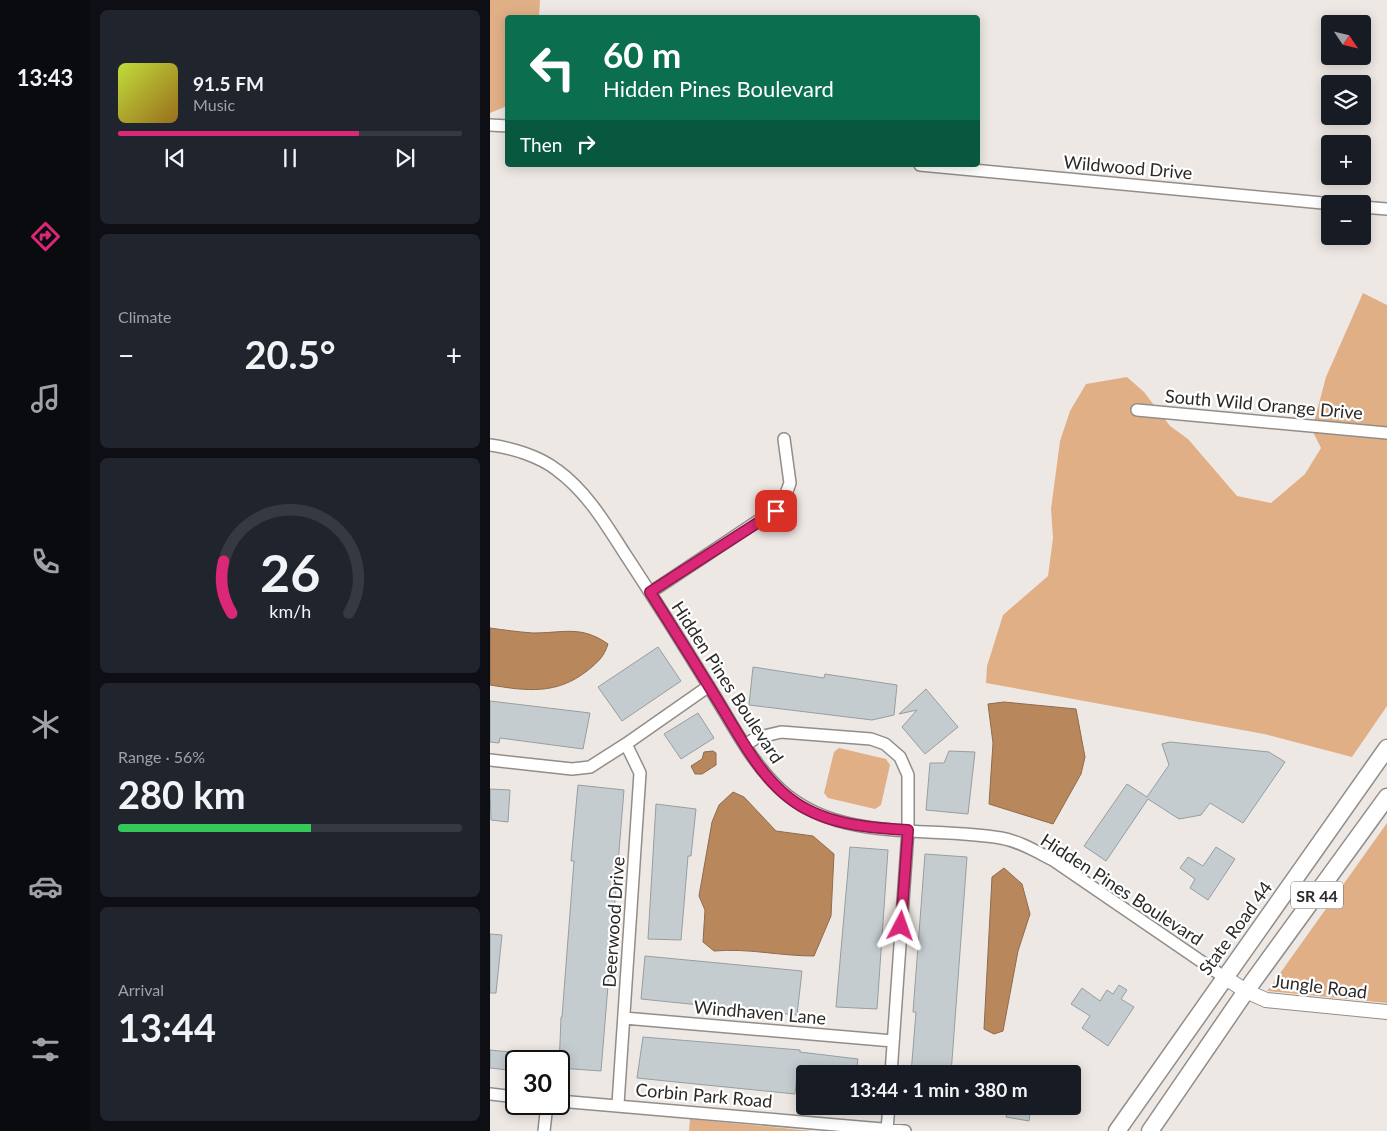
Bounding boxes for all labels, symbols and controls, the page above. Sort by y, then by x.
north arrow [1321,15,1371,65]
map controls [1321,15,1371,245]
text: 60 m [603,33,681,75]
icon: left [520,35,585,100]
text: 13:43 [17,64,73,91]
text: 91.5 FM [193,72,264,95]
text: Hidden Pines Boulevard [603,75,834,102]
button: layers [1321,75,1371,125]
text: Music [193,95,235,114]
icon: right [572,130,600,158]
text: Then [520,133,562,156]
button: + [1321,135,1371,185]
icon: previous [161,144,189,172]
icon: pause [276,144,304,172]
icon: next [391,144,419,172]
street label: Wildwood Drive [1063,150,1193,184]
button: − [1321,195,1371,245]
icon: directions [28,219,63,254]
text: Climate [118,307,171,326]
text: 20.5° [245,331,335,377]
text: − [118,338,134,372]
text: + [446,338,462,372]
icon: music [28,381,63,416]
street label: South Wild Orange Drive [1164,384,1364,424]
pin [755,490,797,532]
icon: arrive [762,497,790,525]
text: 26 [260,541,320,603]
icon: phone [28,544,63,579]
street label: Hidden Pines Boulevard [667,597,789,767]
text: km/h [269,600,311,622]
icon: climate [28,707,63,742]
text: Range · 56% [118,747,205,766]
text: 280 km [118,771,246,817]
street label: Hidden Pines Boulevard [1037,828,1207,950]
street label: Deerwood Drive [597,856,629,988]
icon: car [28,869,63,904]
street label: State Road 44 [1194,877,1276,979]
road number: SR 44 [1291,882,1343,908]
position arrow [874,899,926,951]
street label: Jungle Road [1271,969,1369,1003]
text: Arrival [118,980,164,999]
street label: Windhaven Lane [693,995,827,1029]
text: 13:44 [118,1004,216,1050]
icon: filters [28,1032,63,1067]
speed limit sign: 30 [505,1050,570,1115]
street label: Corbin Park Road [635,1078,773,1112]
text: 13:44 · 1 min · 380 m [849,1078,1028,1101]

